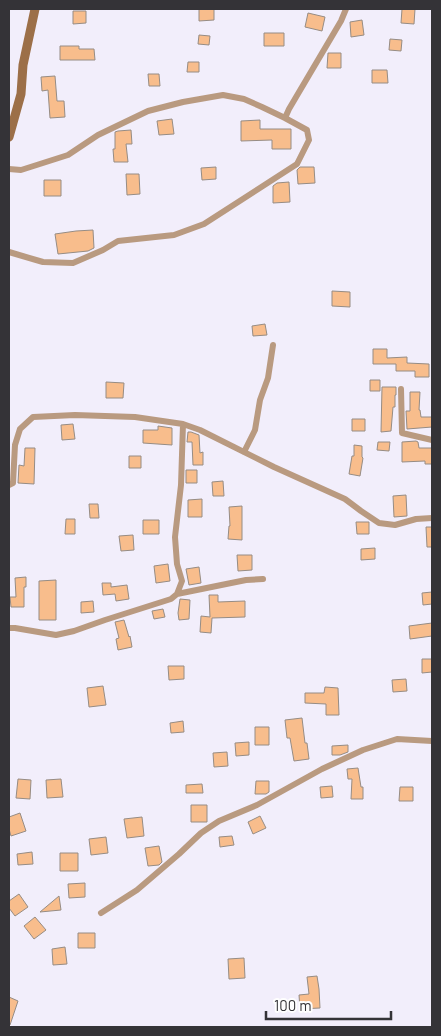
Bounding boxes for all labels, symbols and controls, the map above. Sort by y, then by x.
scale bar [266,988,391,1020]
text: 100 m [274,996,312,1014]

